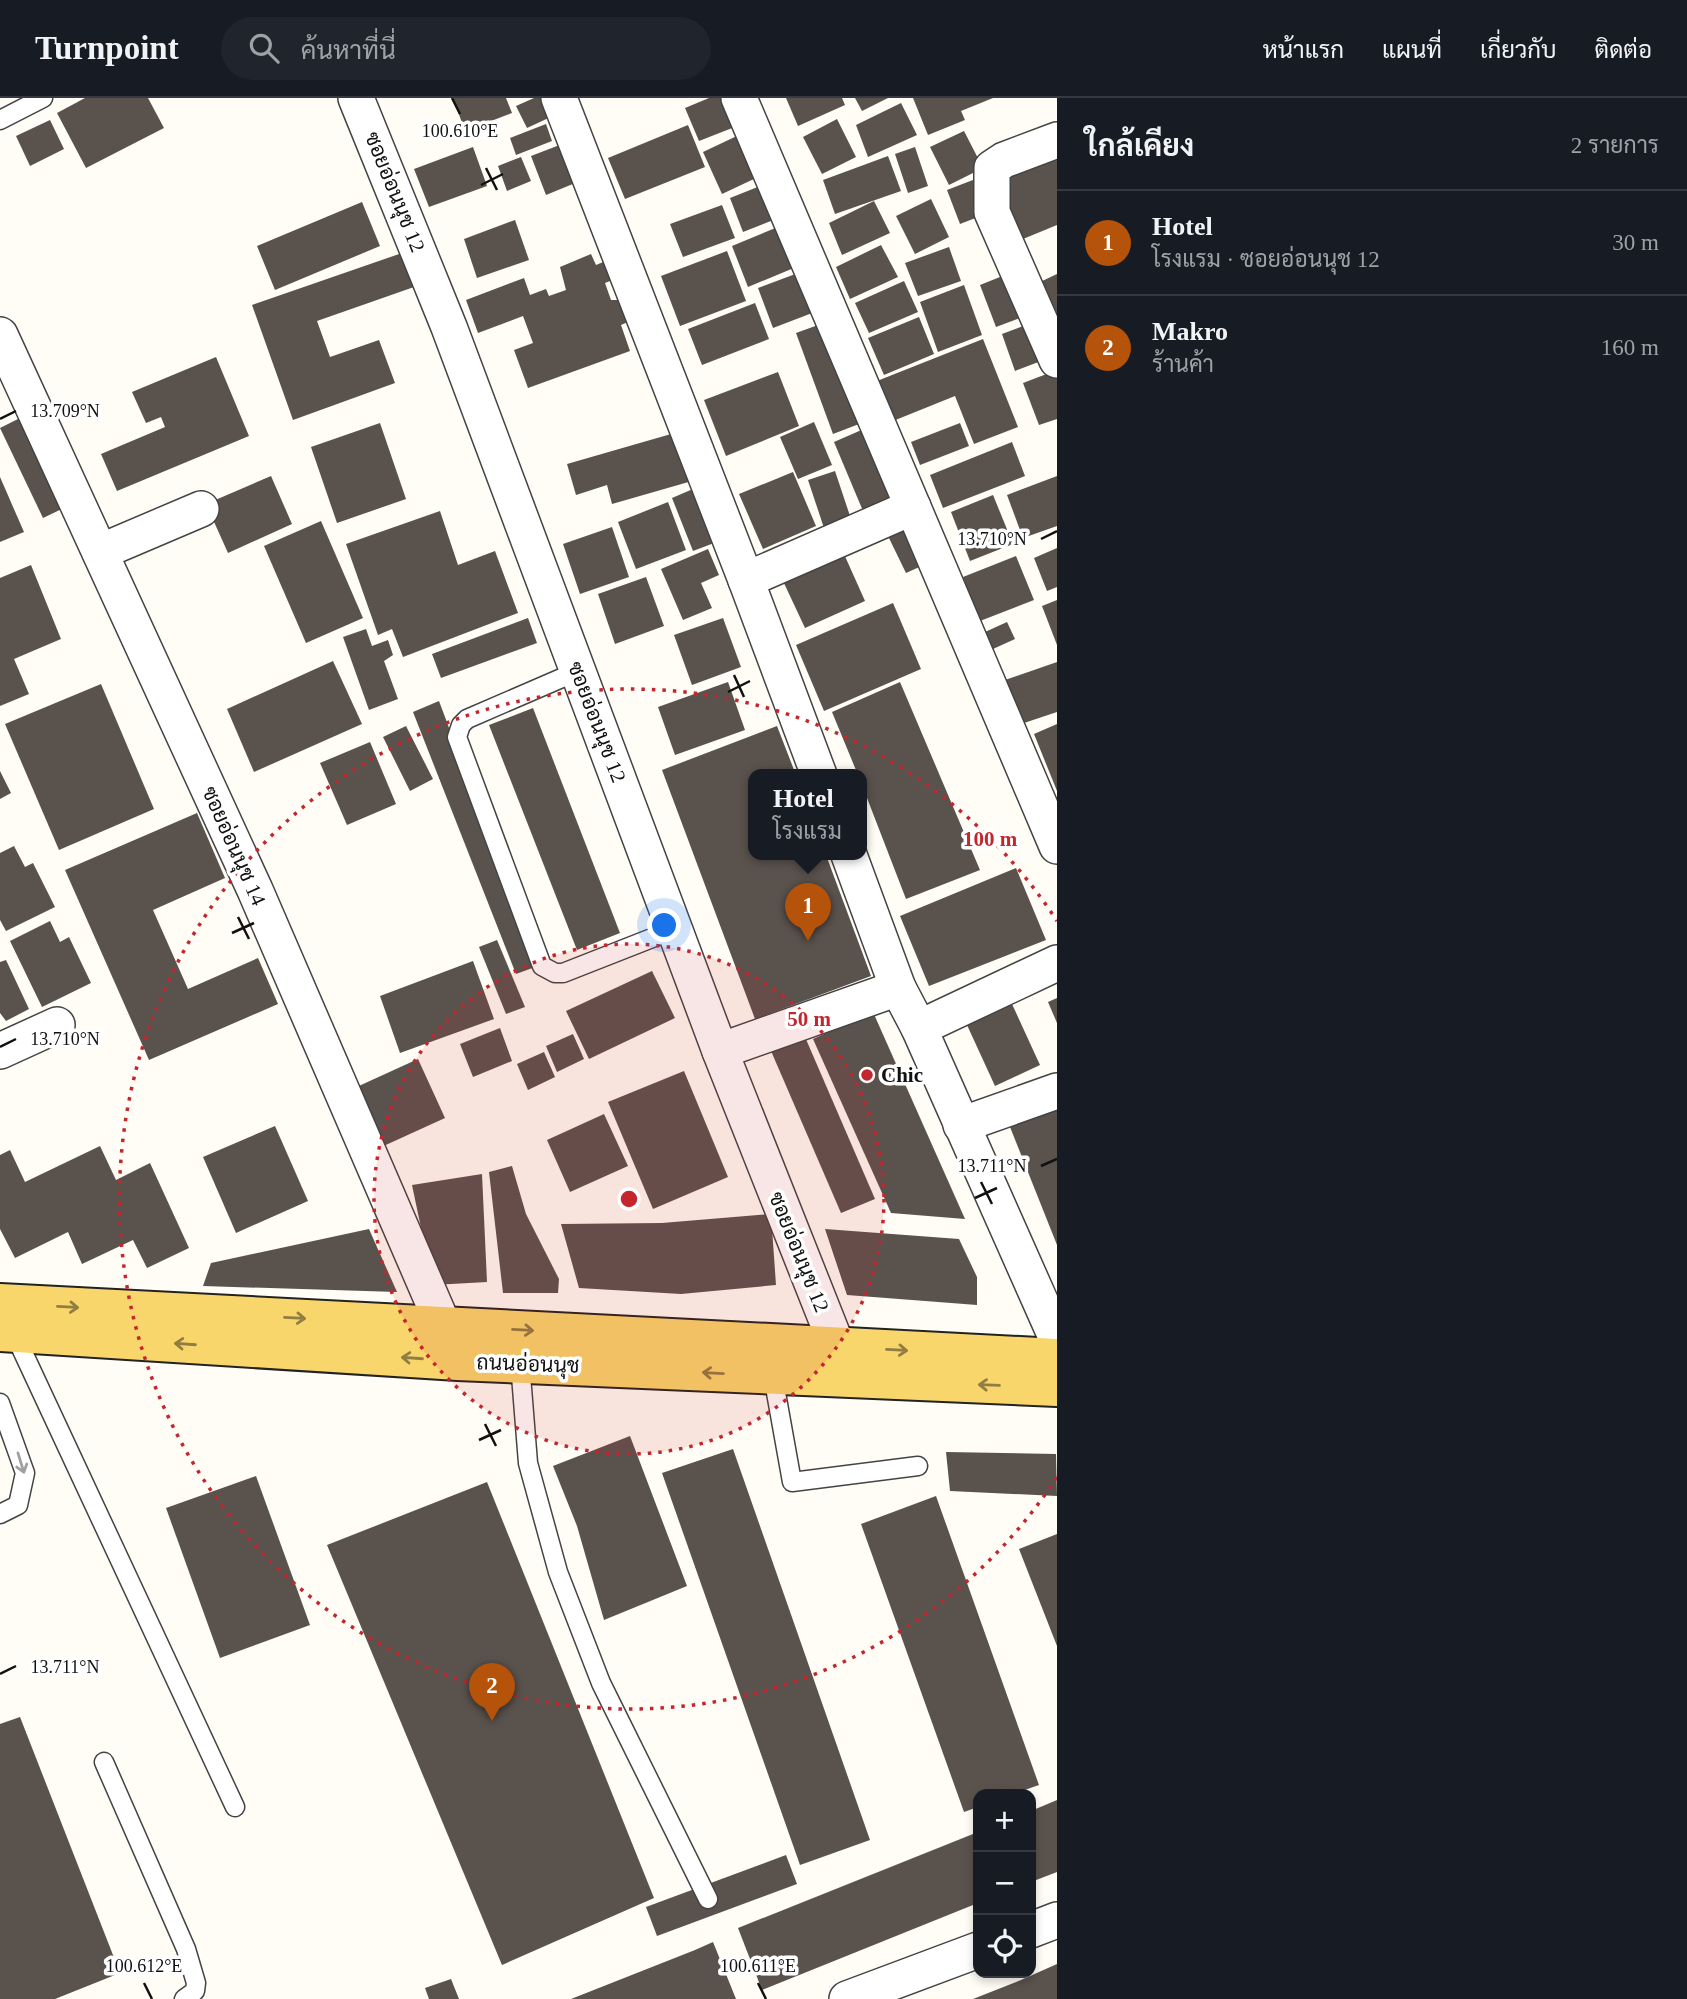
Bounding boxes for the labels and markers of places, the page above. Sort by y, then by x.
pin: 1 [785,883,831,941]
place label: Chic [881,1063,923,1087]
marker: Chic [859,1067,875,1083]
centre of rings [617,1187,641,1211]
pin: 2 [469,1663,515,1721]

